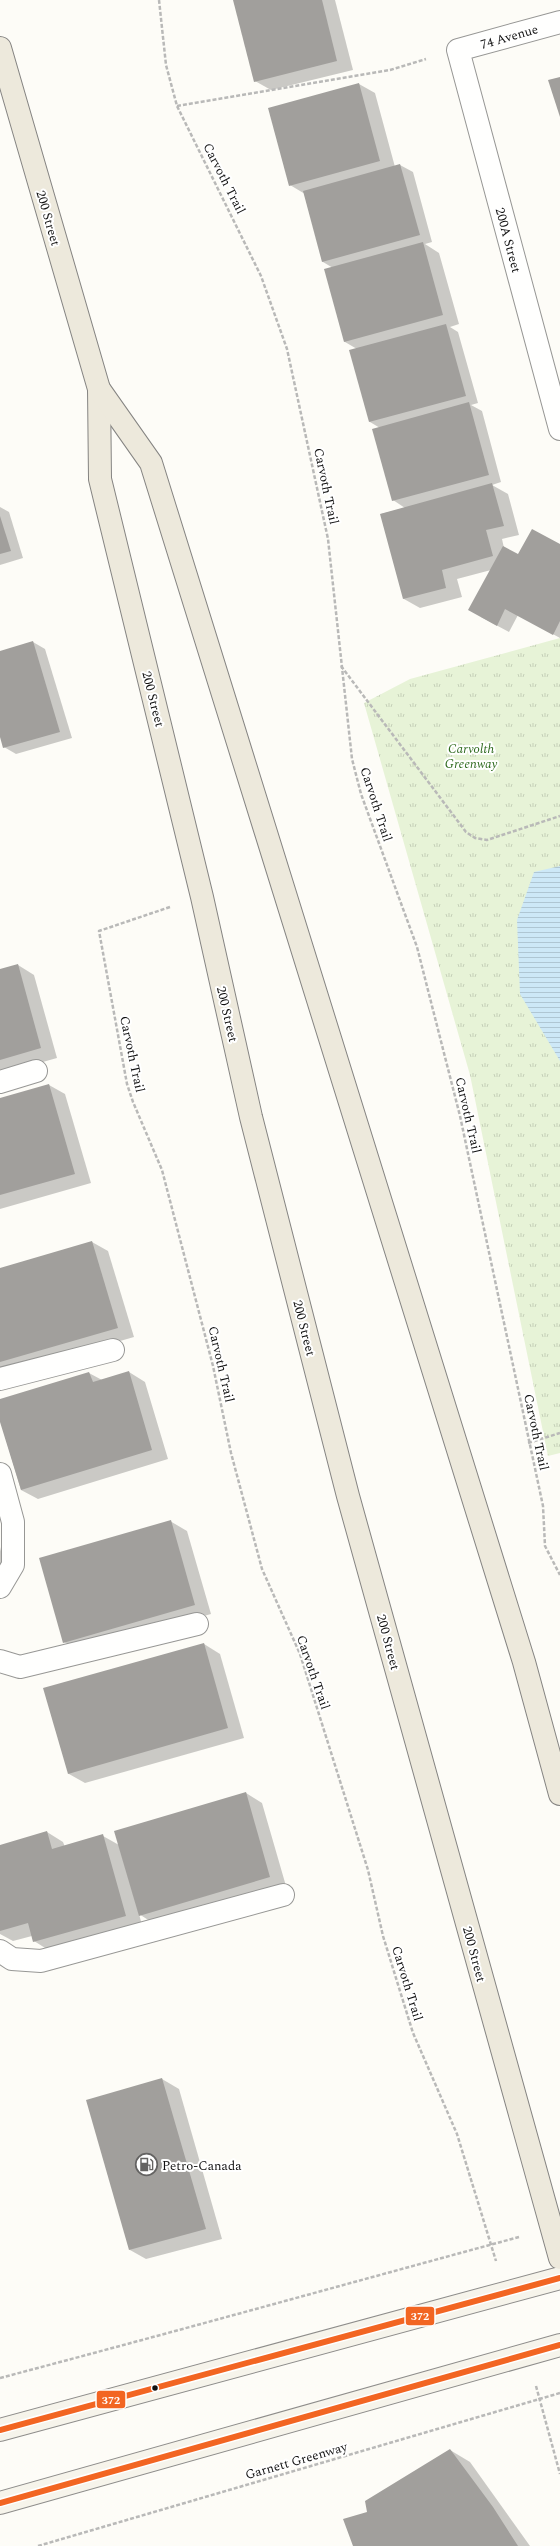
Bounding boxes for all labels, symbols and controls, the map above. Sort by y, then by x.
street label: 74 Avenue [478,19,540,55]
street label: Carvoth Trail [198,139,251,218]
street label: 200 Street [31,188,66,249]
street label: 200A Street [490,205,526,275]
street label: Carvoth Trail [308,446,344,526]
street label: 200 Street [136,669,170,730]
park label: Carvolth Greenway [445,739,497,774]
street label: Carvoth Trail [355,764,398,844]
street label: 200 Street [211,984,243,1045]
street label: Carvoth Trail [114,1014,150,1094]
street label: Carvoth Trail [450,1075,487,1155]
street label: 200 Street [287,1298,321,1359]
street label: Carvoth Trail [203,1324,240,1404]
street label: Carvoth Trail [518,1392,554,1472]
street label: 200 Street [371,1612,405,1673]
street label: Carvoth Trail [291,1632,335,1712]
street label: 200 Street [457,1924,491,1985]
street label: Carvoth Trail [386,1943,428,2023]
fuel station icon: Petro-Canada [133,2152,159,2178]
place label: Petro-Canada [162,2156,242,2176]
line badge: 372 [405,2306,435,2326]
text: 372 [411,2308,429,2325]
unlabelled marker [150,2383,160,2393]
line badge: 372 [96,2390,126,2409]
text: 372 [102,2392,120,2409]
street label: Garnett Greenway [243,2437,350,2485]

